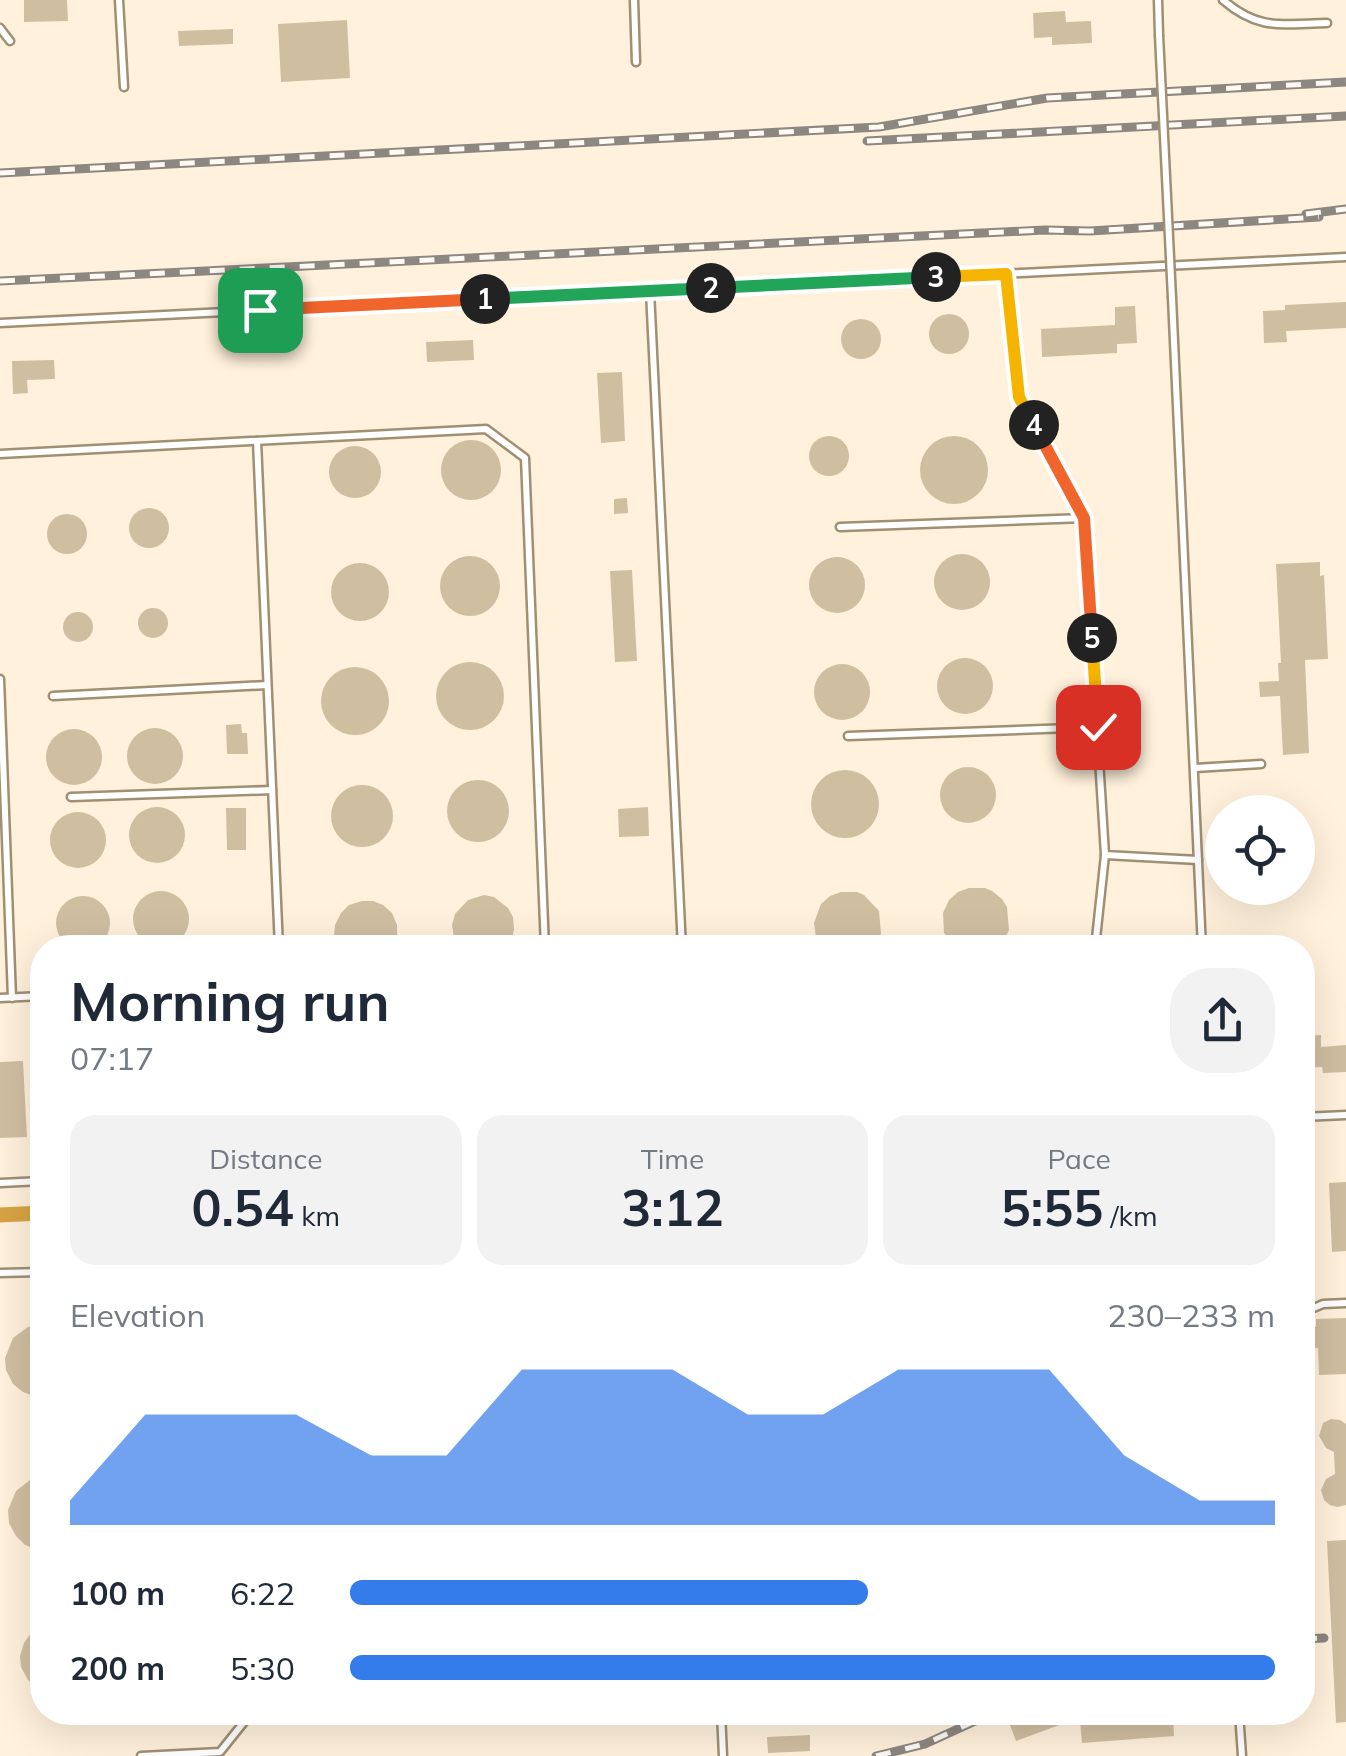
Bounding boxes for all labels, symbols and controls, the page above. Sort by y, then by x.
pin: 3 [911,252,961,302]
text: 3 [928,259,944,294]
pin: 2 [686,263,736,313]
pin [218,268,303,353]
text: 2 [703,270,719,305]
pin: 1 [460,274,510,324]
text: 1 [477,281,493,316]
icon: arrive [233,283,288,338]
pin: 4 [1009,400,1059,450]
text: 4 [1026,407,1042,442]
pin: 5 [1067,613,1117,663]
text: 5 [1084,620,1100,655]
pin [1056,685,1141,770]
icon: check [1071,700,1126,755]
map controls [1205,795,1315,905]
button: locate [1205,795,1315,905]
text: Morning run [70,966,390,1035]
button: share [1170,968,1275,1073]
text: 07:17 [70,1038,154,1078]
text: Distance [209,1141,322,1176]
text: Time [641,1141,704,1176]
text: Pace [1048,1141,1111,1176]
text: 0.54 [191,1176,294,1239]
text: 3:12 [621,1176,724,1239]
text: 5:55 [1001,1176,1103,1239]
text: km [294,1198,340,1233]
text: /km [1103,1198,1157,1233]
text: Elevation [70,1295,205,1335]
text: 230–233 m [1107,1295,1275,1335]
text: 100 m [70,1573,165,1613]
text: 6:22 [230,1573,295,1613]
text: 200 m [70,1648,165,1688]
text: 5:30 [230,1648,295,1688]

